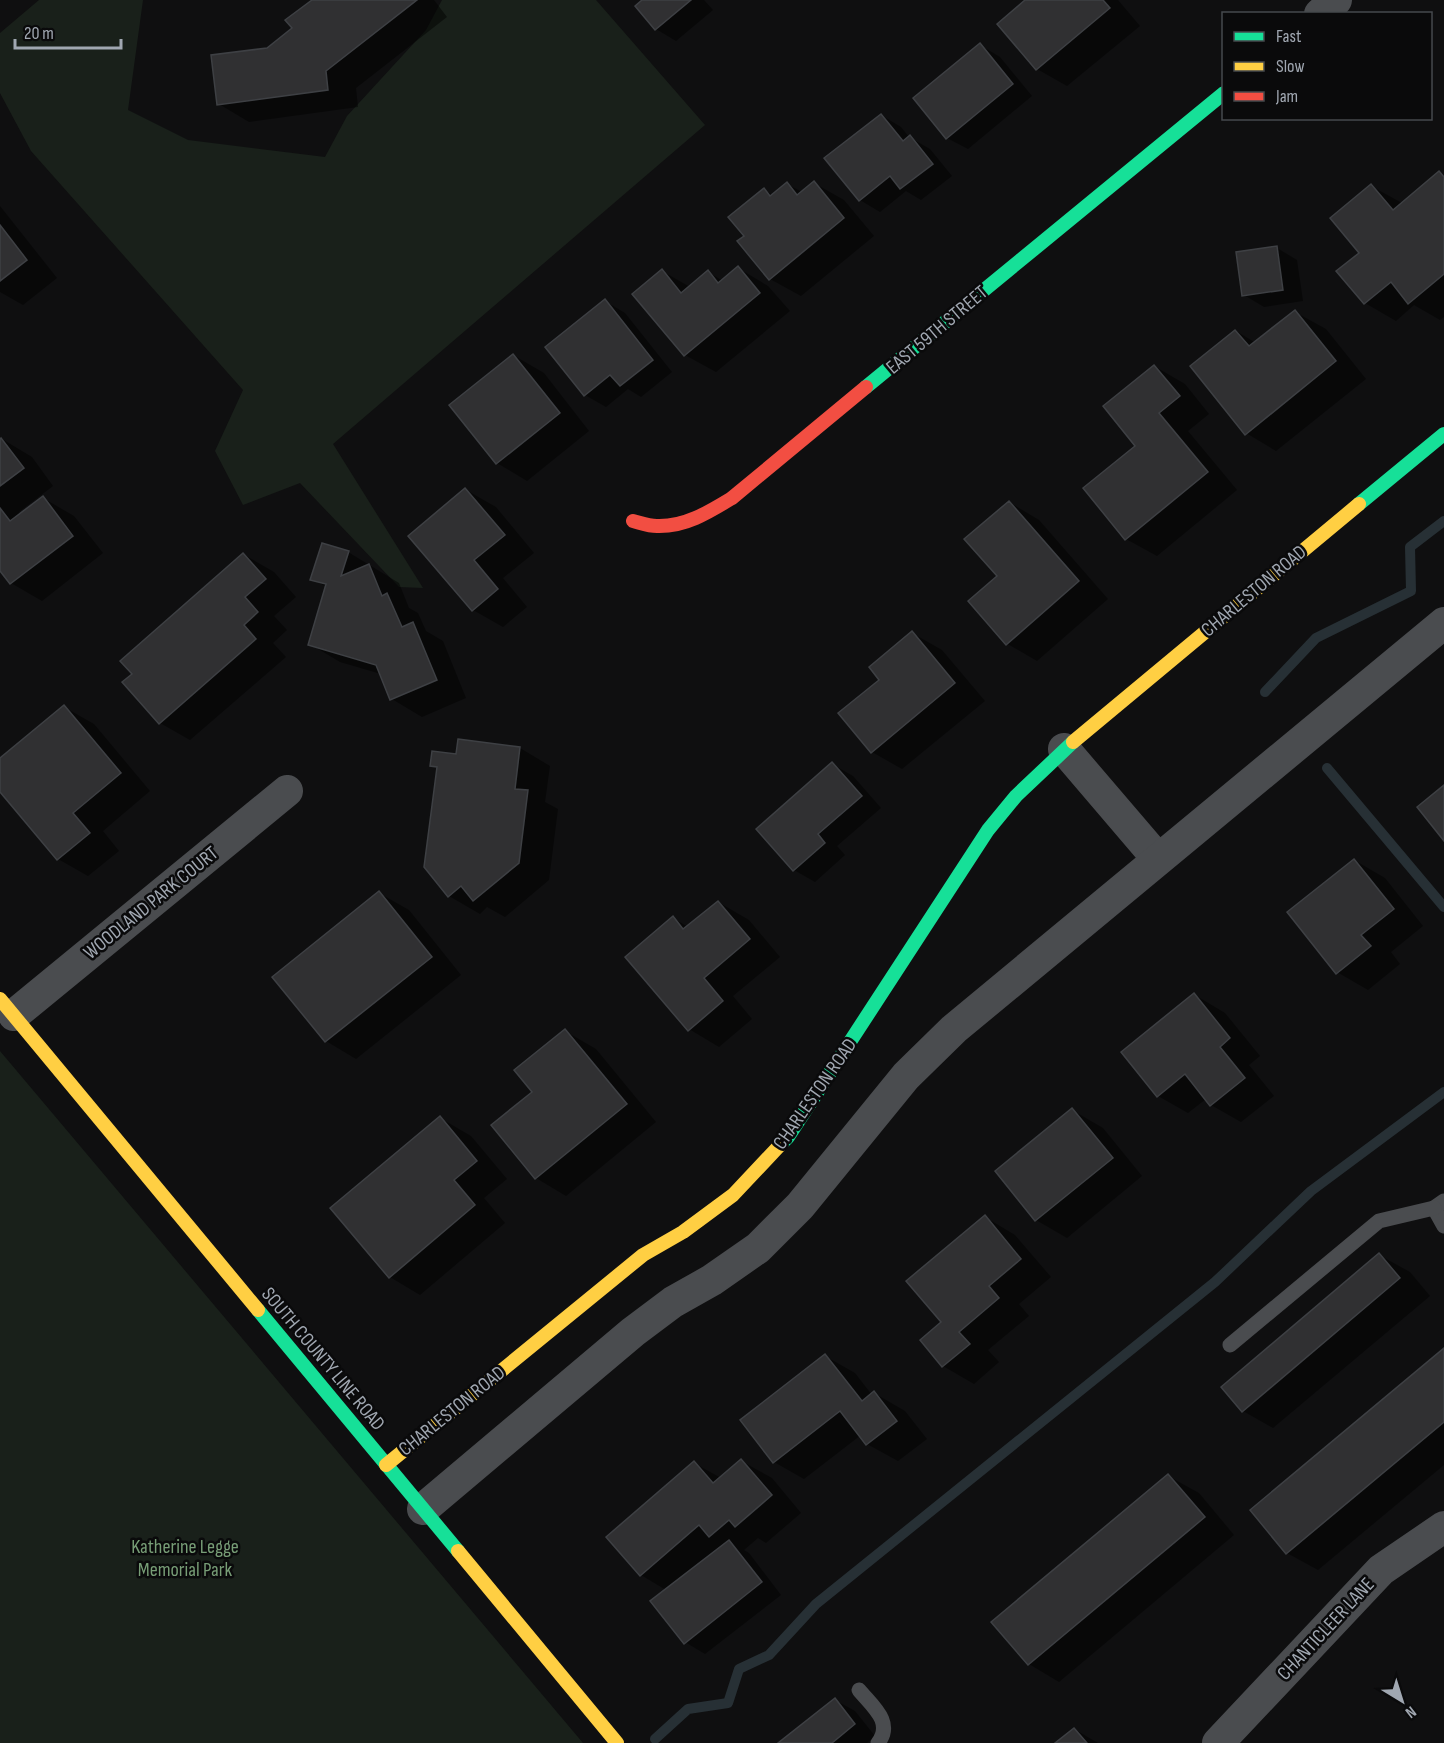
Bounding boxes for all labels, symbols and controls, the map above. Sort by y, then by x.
scale bar [15,12,122,50]
legend [1222,12,1432,120]
text: 20 m [24,23,54,44]
text: Fast [1276,26,1302,47]
text: Slow [1276,56,1305,77]
text: Jam [1275,86,1298,107]
street label: EAST 59TH STREET [881,281,993,379]
street label: CHARLESTON ROAD [1196,540,1312,642]
street label: WOODLAND PARK COURT [79,841,223,965]
street label: CHARLESTON ROAD [768,1034,862,1154]
street label: SOUTH COUNTY LINE ROAD [256,1283,390,1435]
street label: CHARLESTON ROAD [394,1361,510,1461]
park label: Katherine Legge Memorial Park [131,1535,239,1582]
street label: CHANTICLEER LANE [1272,1573,1380,1685]
north arrow [1372,1671,1432,1731]
text: N [1401,1702,1420,1722]

